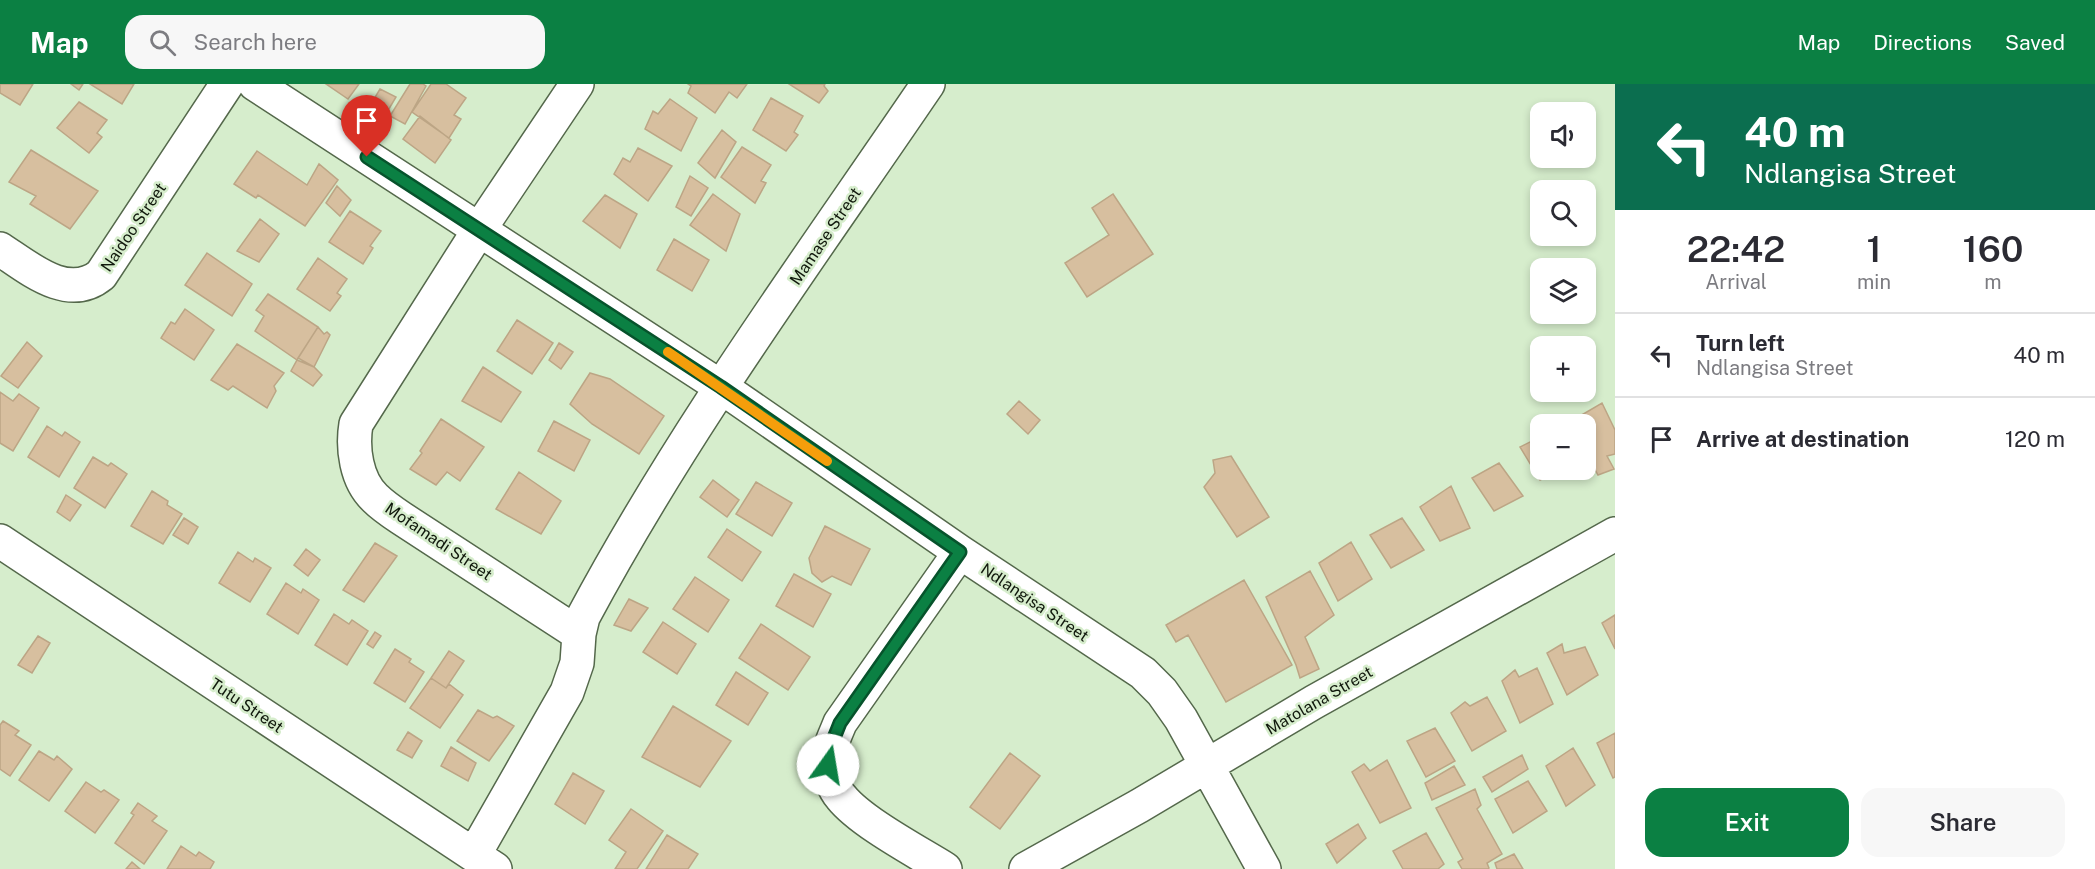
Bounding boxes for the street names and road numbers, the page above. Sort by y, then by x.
street label: Naidoo Street [97,179,170,275]
street label: Mamase Street [786,184,865,289]
street label: Mofamadi Street [382,499,496,584]
street label: Ndlangisa Street [977,559,1092,646]
street label: Matolana Street [1263,662,1376,739]
street label: Tutu Street [207,674,287,737]

